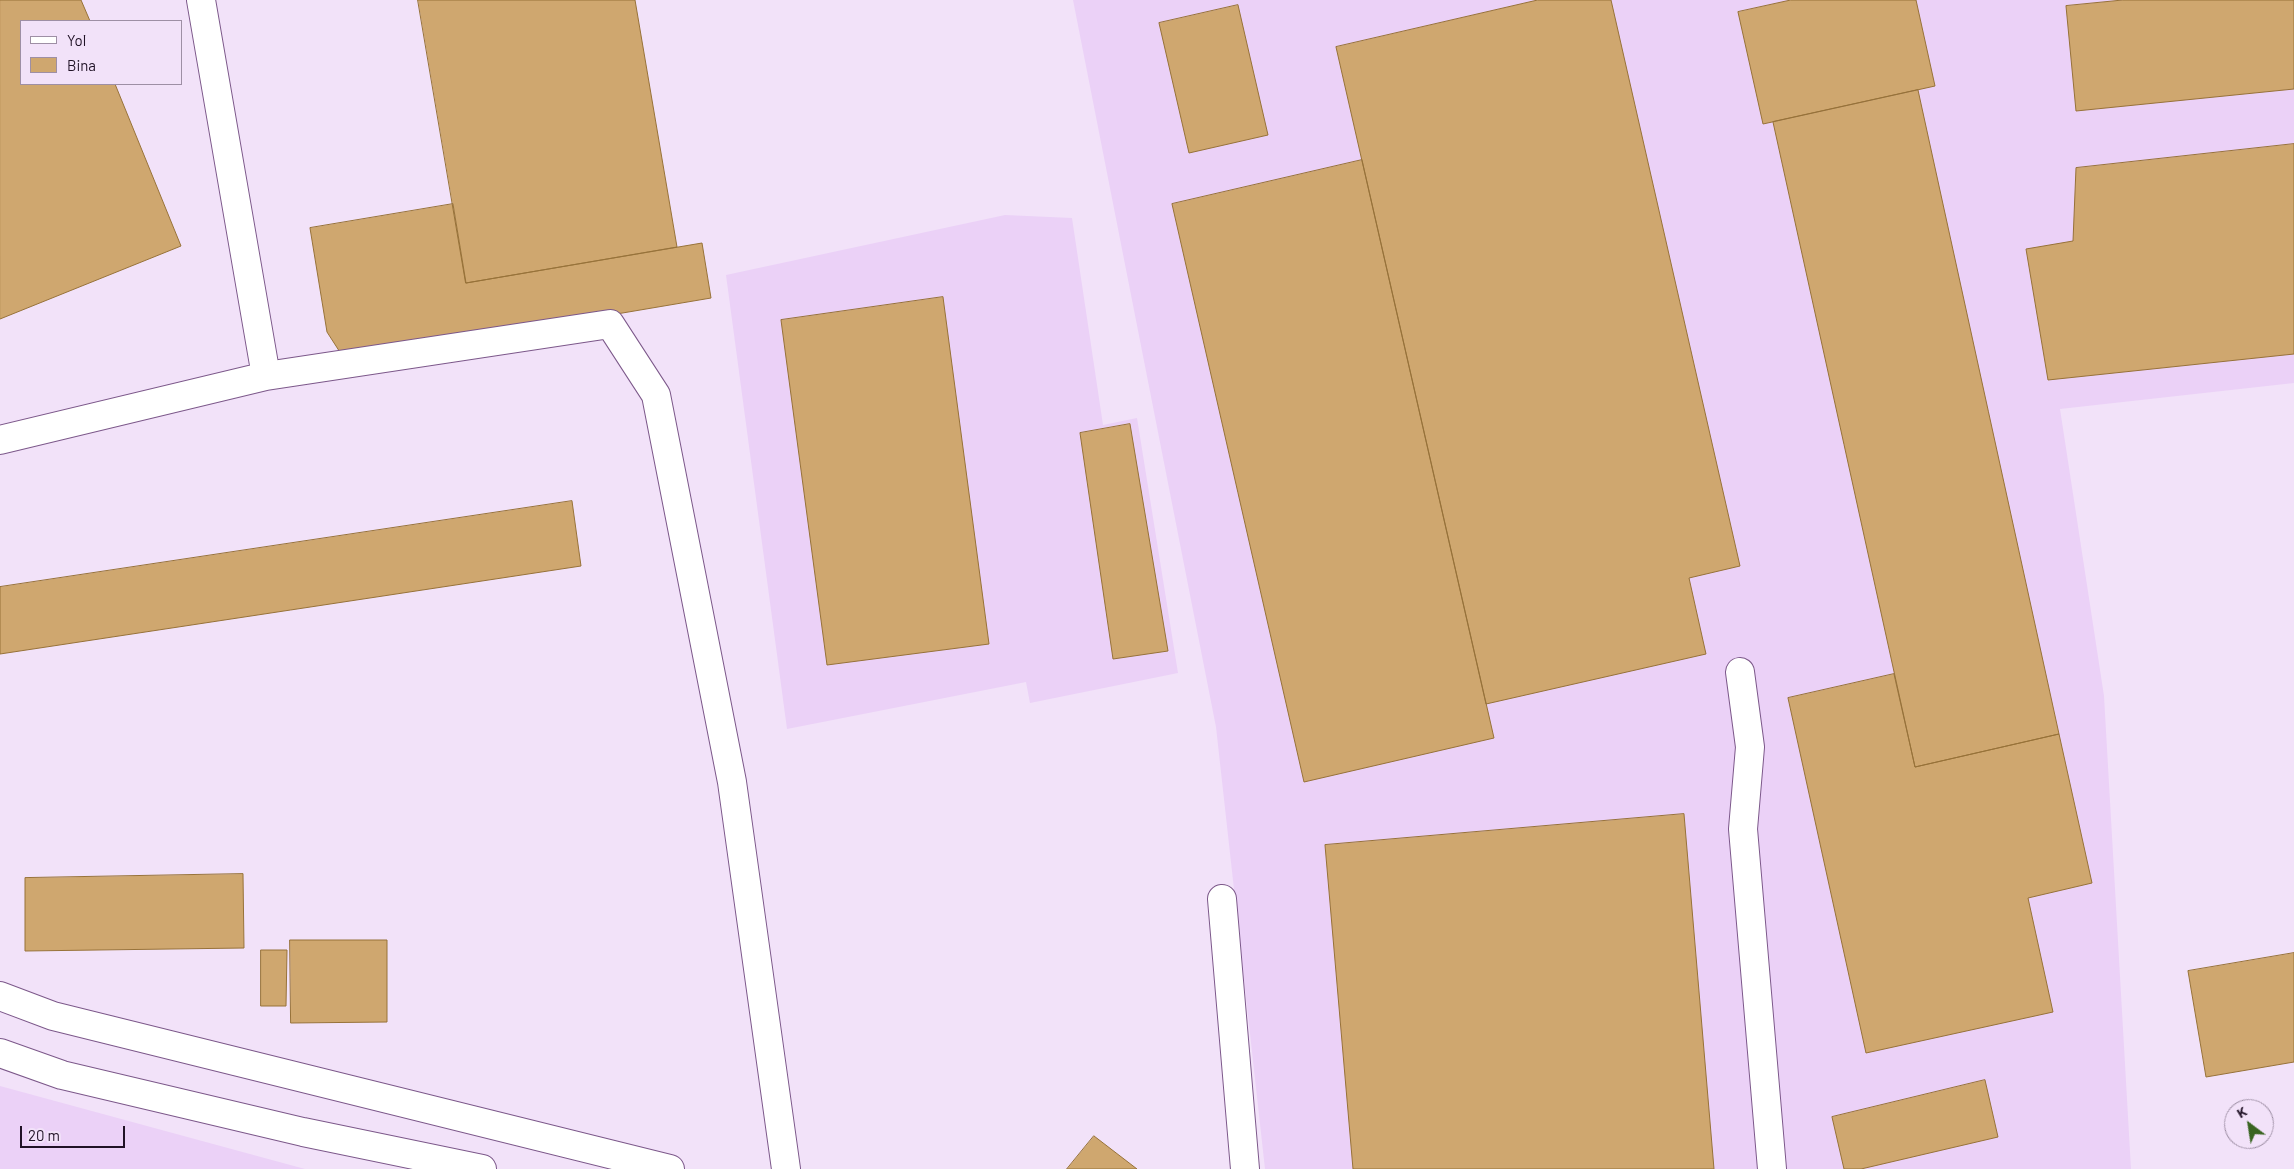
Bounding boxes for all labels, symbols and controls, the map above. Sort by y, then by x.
legend [20,20,182,85]
text: Yol [67,31,86,49]
text: Bina [67,56,96,74]
north arrow [2224,1099,2274,1149]
text: K [2233,1102,2250,1121]
scale bar [22,1116,128,1148]
text: 20 m [28,1126,60,1144]

